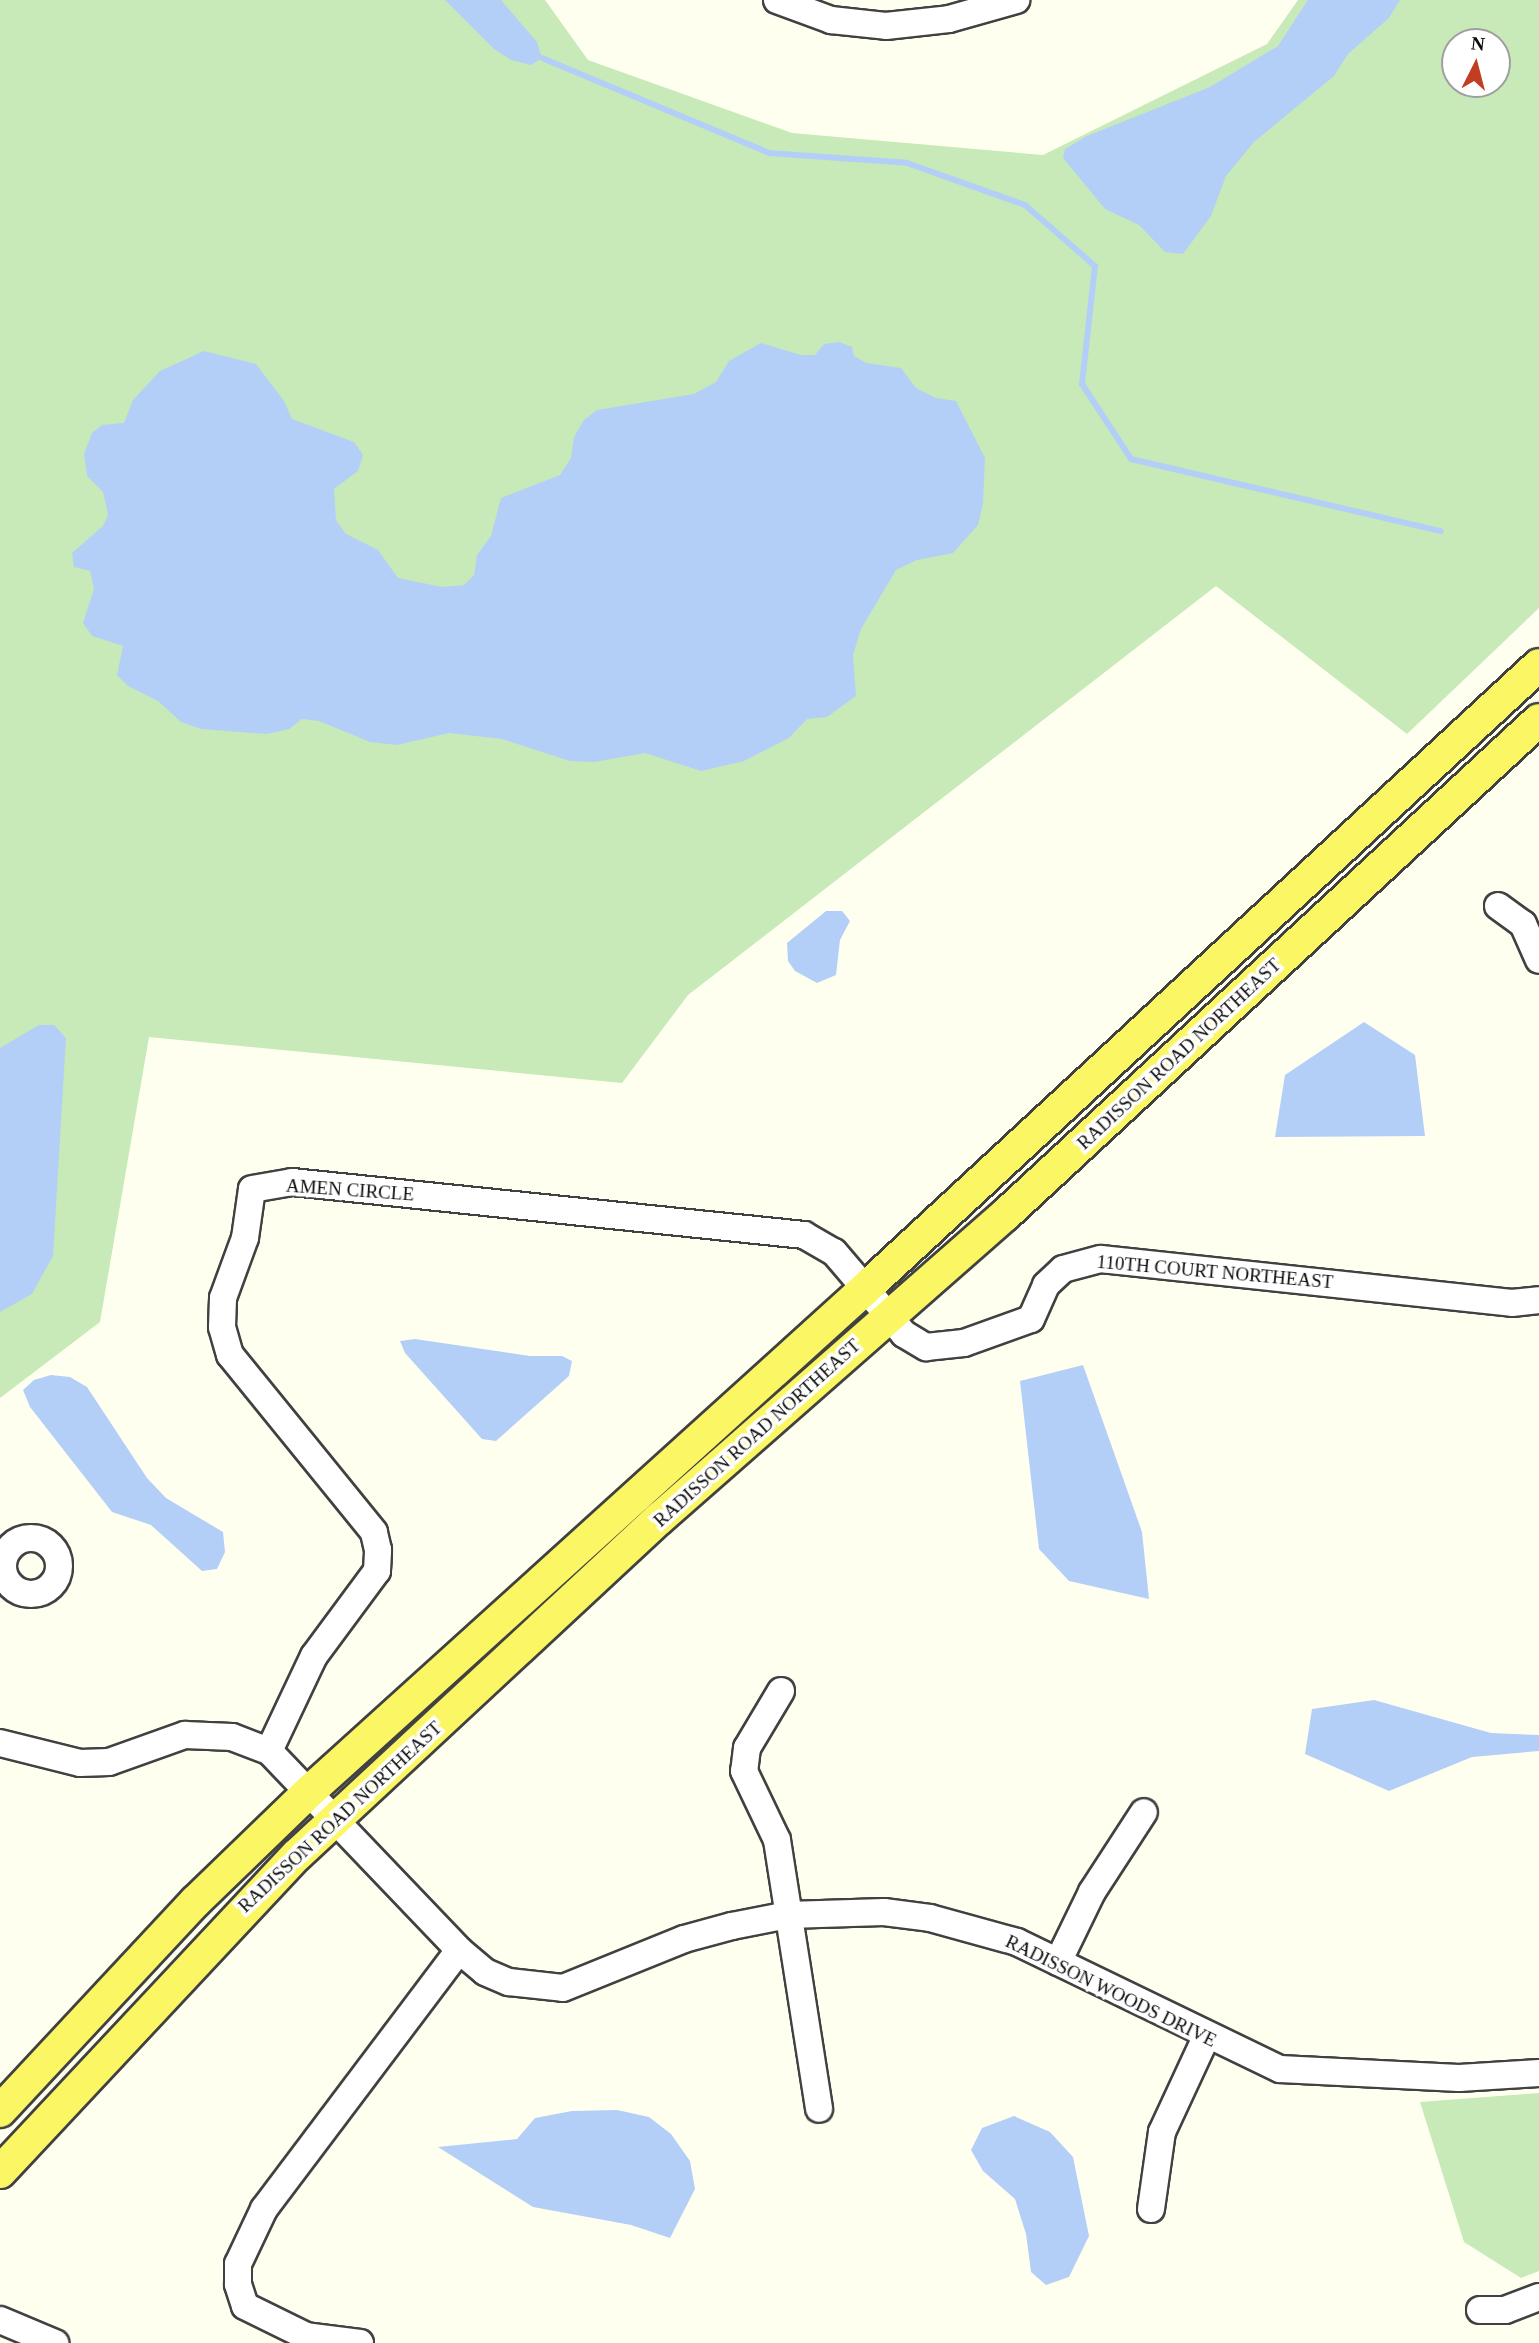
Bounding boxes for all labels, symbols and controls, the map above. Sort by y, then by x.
north arrow [1441,28,1511,98]
text: N [1470,32,1486,55]
street label: RADISSON ROAD NORTHEAST [1072,954,1286,1154]
street label: AMEN CIRCLE [285,1174,415,1206]
street label: 110TH COURT NORTHEAST [1096,1250,1334,1294]
street label: RADISSON ROAD NORTHEAST [649,1334,865,1532]
street label: RADISSON ROAD NORTHEAST [233,1717,447,1917]
street label: RADISSON WOODS DRIVE [1002,1930,1220,2052]

